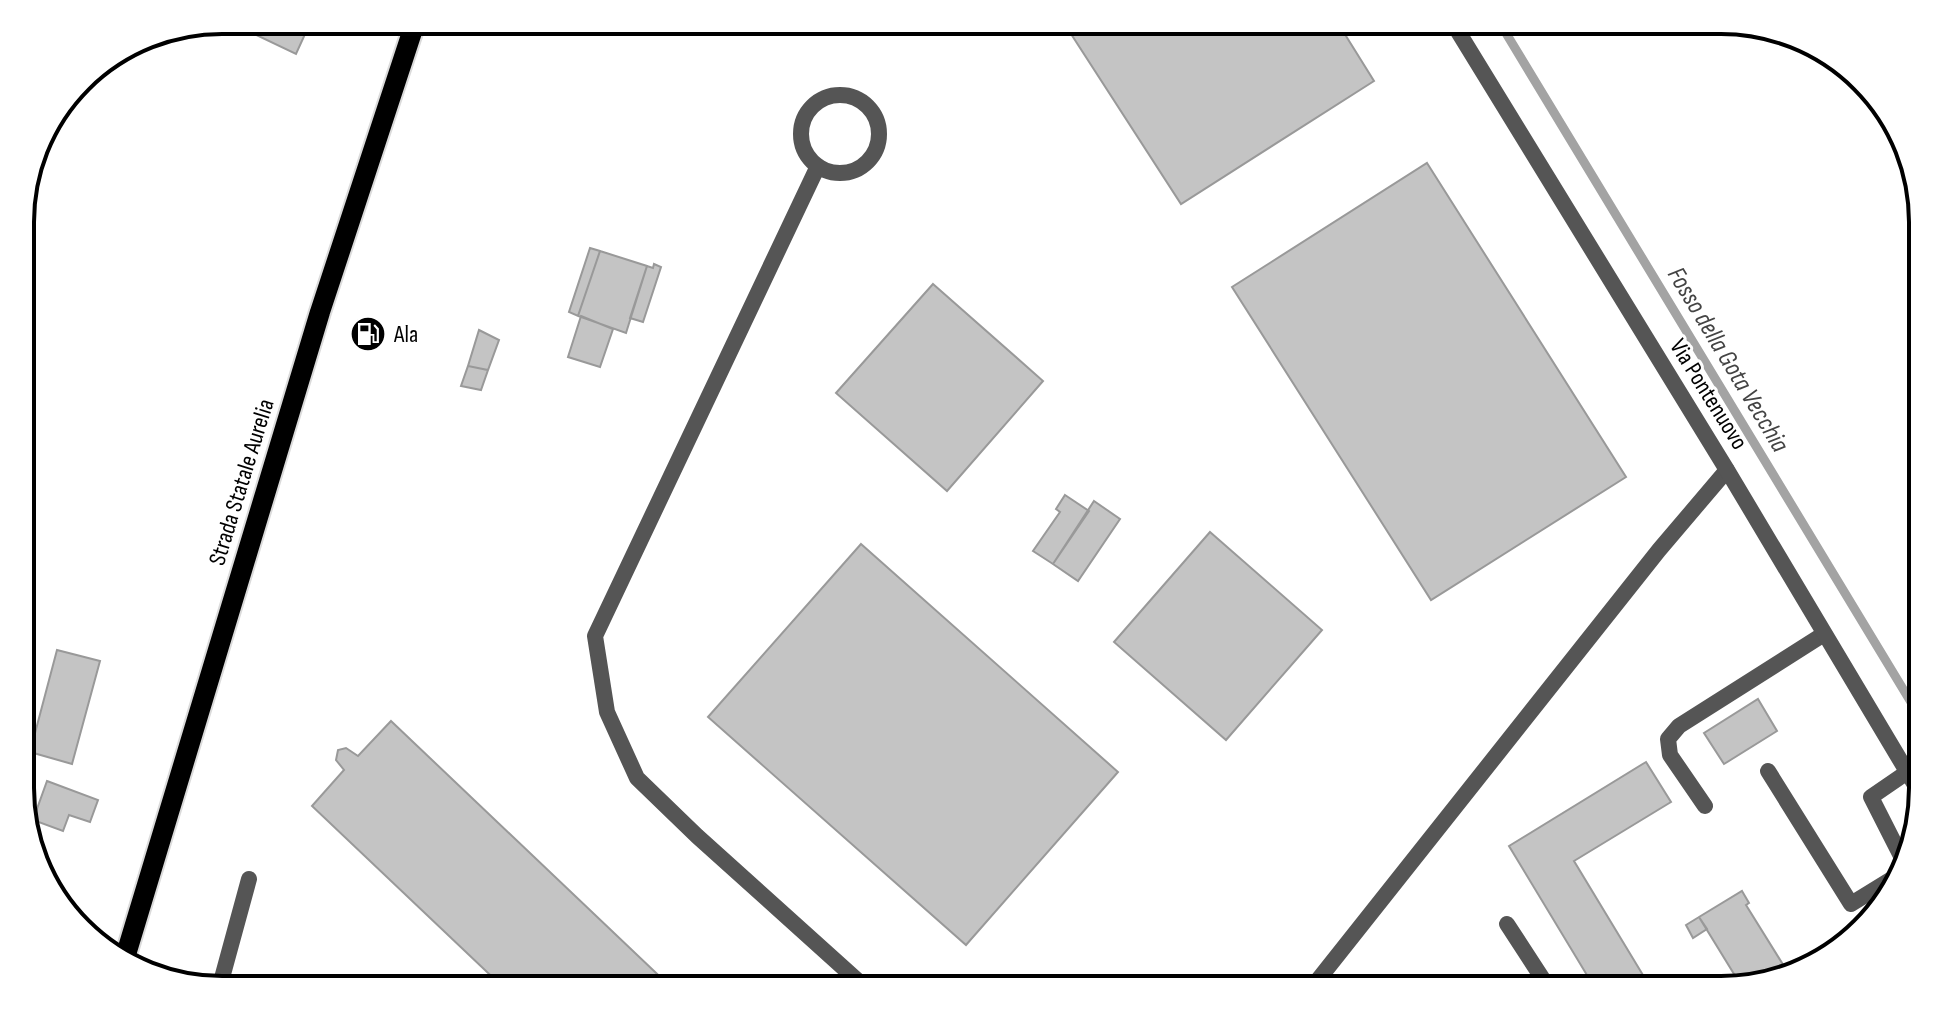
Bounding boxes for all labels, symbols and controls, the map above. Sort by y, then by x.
water label: Fosso della Gota Vecchia [1660,262,1795,458]
fuel station icon: Ala [349,315,387,353]
place label: Ala [393,320,418,349]
street label: Via Pontenuovo [1663,334,1754,455]
street label: Strada Statale Aurelia [202,395,281,569]

